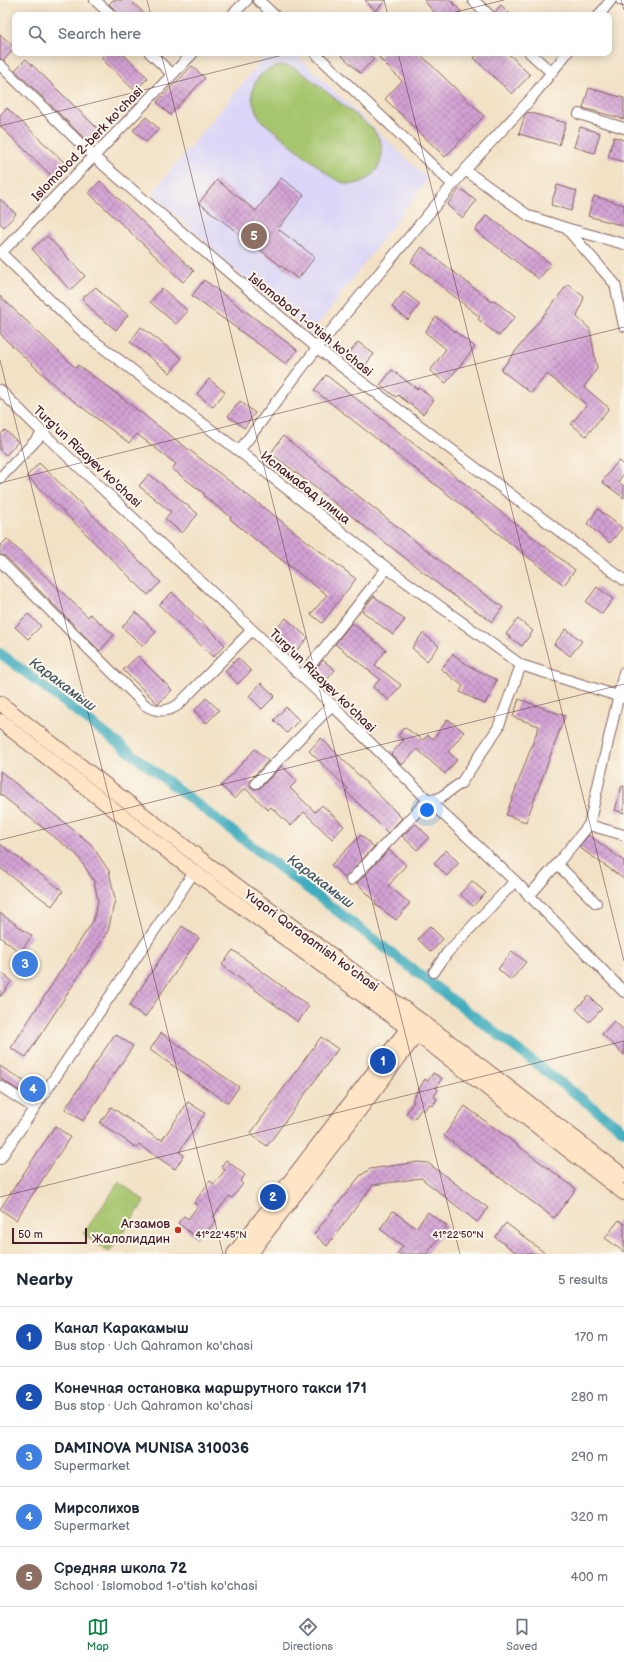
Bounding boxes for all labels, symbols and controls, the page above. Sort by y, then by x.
search box [12,12,612,56]
icon: search [26,23,48,45]
text: Search here [58,25,141,44]
street label: Islomobod 2-berk ko'chasi [29,83,147,204]
pin: 5 [241,221,267,251]
street label: Islomobod 1-o'tish ko'chasi [245,270,376,380]
street label: Turg'un Rizayev ko'chasi [30,402,145,511]
street label: Исламабад улица [257,448,354,528]
street label: Turg'un Rizayev ko'chasi [266,626,379,736]
water label: Каракамыш [26,654,100,715]
your location [417,800,437,820]
water label: Каракамыш [284,851,358,912]
street label: Yuqori Qoraqamish ko'chasi [240,886,382,995]
pin: 3 [12,949,38,979]
pin: 1 [370,1046,396,1076]
pin: 4 [20,1074,46,1104]
pin: 2 [260,1182,286,1212]
place label: Агзамов Жалолиддин [92,1216,170,1247]
marker: Агзамов Жалолиддин [173,1225,183,1235]
scale bar [12,1226,87,1245]
text: 50 m [18,1228,43,1241]
text: 41°22'45"N [195,1229,247,1241]
text: 41°22'50"N [432,1229,484,1241]
text: Nearby [16,1270,73,1290]
text: 5 results [558,1272,608,1288]
text: Канал Каракамыш [54,1319,189,1338]
text: 1 [26,1329,32,1345]
text: 170 m [575,1329,608,1345]
text: Bus stop · Uch Qahramon ko'chasi [54,1338,253,1354]
text: Конечная остановка маршрутного такси 171 [54,1379,367,1398]
text: 2 [25,1389,33,1405]
text: 280 m [571,1389,608,1405]
text: Bus stop · Uch Qahramon ko'chasi [54,1398,253,1414]
text: DAMINOVA MUNISA 310036 [54,1439,249,1458]
text: 3 [25,1449,33,1465]
text: 290 m [571,1449,608,1465]
text: Supermarket [54,1458,130,1474]
text: Мирсолихов [54,1499,140,1518]
text: 4 [25,1509,33,1525]
text: 320 m [570,1509,608,1525]
text: Supermarket [54,1518,130,1534]
text: Средняя школа 72 [54,1559,187,1578]
text: 5 [25,1569,33,1585]
text: 400 m [571,1569,608,1585]
text: School · Islomobod 1-o'tish ko'chasi [54,1578,258,1594]
tab: Map [87,1616,109,1653]
tab: Directions [282,1616,333,1653]
tab: Saved [506,1616,537,1653]

